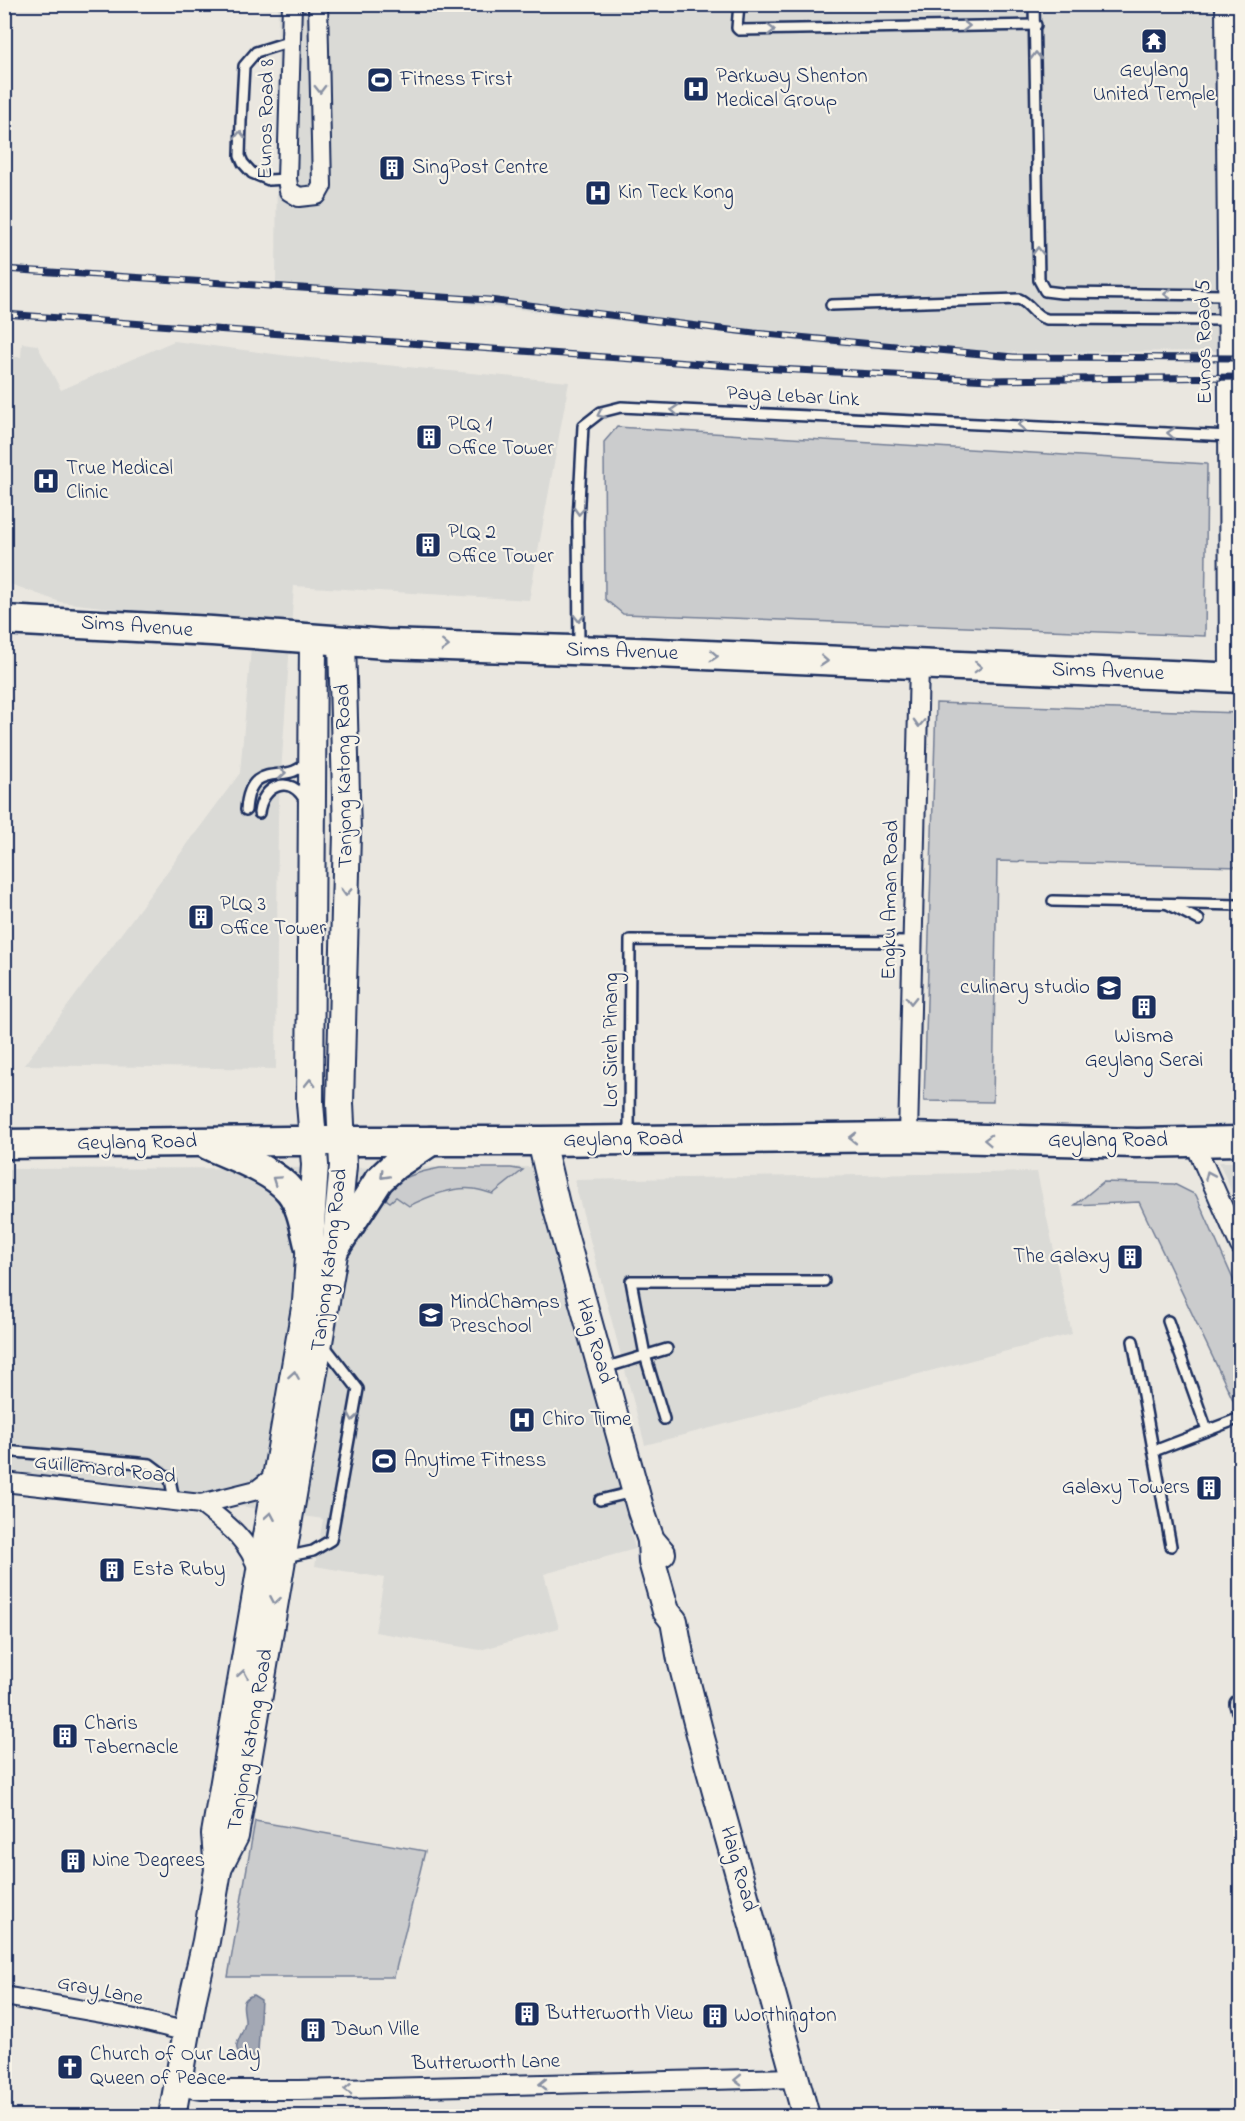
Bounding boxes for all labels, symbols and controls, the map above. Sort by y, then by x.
one-way arrow [962,20,971,33]
one-way arrow [767,23,776,36]
temple icon: Geylang United Temple [1139,26,1169,56]
one-way arrow [1030,51,1042,60]
place label: Geylang United Temple [1093,56,1216,110]
street label: Eunos Road 8 [251,58,283,180]
place label: Parkway Shenton Medical Group [716,62,868,116]
sports icon: Fitness First [365,65,395,95]
place label: Fitness First [399,65,512,95]
hospital icon: Parkway Shenton Medical Group [681,74,711,104]
one-way arrow [313,84,326,93]
one-way arrow [234,130,247,139]
building icon: SingPost Centre [377,153,407,183]
place label: SingPost Centre [412,153,549,185]
hospital icon: Kin Teck Kong [583,178,613,208]
place label: Kin Teck Kong [618,178,734,210]
one-way arrow [1032,246,1044,255]
street label: Eunos Road 5 [1189,279,1221,405]
one-way arrow [1163,288,1172,300]
street label: Paya Lebar Link [726,379,861,417]
one-way arrow [670,403,679,416]
one-way arrow [596,407,607,419]
place label: PLQ 1 Office Tower [448,410,554,464]
one-way arrow [1017,419,1026,432]
building icon: PLQ 1 Office Tower [414,422,444,452]
one-way arrow [1167,426,1176,439]
place label: True Medical Clinic [66,454,173,508]
hospital icon: True Medical Clinic [31,466,61,496]
one-way arrow [572,507,585,516]
place label: PLQ 2 Office Tower [448,518,554,572]
building icon: PLQ 2 Office Tower [413,530,443,560]
street label: Sims Avenue [80,608,195,646]
one-way arrow [573,614,585,623]
street label: Sims Avenue [565,635,679,669]
one-way arrow [440,639,449,652]
one-way arrow [709,649,718,662]
one-way arrow [820,654,829,667]
street label: Sims Avenue [1051,655,1165,689]
one-way arrow [973,661,982,673]
street label: Tanjong Katong Road [328,683,364,868]
one-way arrow [912,719,925,728]
one-way arrow [277,767,286,780]
street label: Engku Aman Road [875,820,909,980]
one-way arrow [339,887,352,896]
place label: PLQ 3 Office Tower [220,890,326,944]
building icon: PLQ 3 Office Tower [186,902,216,932]
street label: Lor Sireh Pinang [597,972,629,1108]
place label: culinary studio [960,973,1090,1005]
school or university icon: culinary studio [1094,973,1124,1003]
building icon: Wisma Geylang Serai [1129,992,1159,1022]
one-way arrow [905,996,917,1005]
place label: Wisma Geylang Serai [1085,1022,1203,1078]
one-way arrow [304,1078,316,1087]
street label: Geylang Road [563,1124,683,1158]
street label: Geylang Road [1048,1126,1168,1158]
street label: Geylang Road [77,1127,197,1161]
one-way arrow [848,1132,857,1144]
one-way arrow [984,1133,993,1146]
street label: Tanjong Katong Road [304,1167,358,1353]
one-way arrow [380,1169,391,1179]
one-way arrow [1204,1170,1216,1181]
one-way arrow [271,1176,282,1187]
place label: The Galaxy [1013,1242,1110,1274]
building icon: The Galaxy [1115,1242,1145,1272]
place label: MindChamps Preschool [450,1288,560,1342]
street label: Haig Road [566,1295,621,1388]
school or university icon: MindChamps Preschool [416,1300,446,1330]
one-way arrow [287,1371,300,1381]
hospital icon: Chiro Time [507,1405,537,1435]
place label: Chiro Time [542,1405,632,1435]
one-way arrow [347,1412,360,1422]
sports icon: Anytime Fitness [369,1446,399,1476]
place label: Anytime Fitness [404,1446,546,1478]
street label: Guillemard Road [33,1448,177,1492]
place label: Galaxy Towers [1062,1473,1190,1505]
building icon: Galaxy Towers [1194,1473,1224,1503]
one-way arrow [263,1512,276,1522]
building icon: Esta Ruby [97,1555,127,1585]
place label: Esta Ruby [132,1555,225,1587]
one-way arrow [270,1595,282,1605]
street label: Tanjong Katong Road [220,1647,284,1834]
one-way arrow [236,1669,249,1679]
place label: Charis Tabernacle [84,1709,179,1763]
building icon: Charis Tabernacle [50,1721,80,1751]
street label: Haig Road [710,1823,765,1916]
building icon: Nine Degrees [58,1846,88,1876]
place label: Nine Degrees [92,1846,205,1878]
street label: Gray Lane [54,1968,146,2016]
building icon: Butterworth View [512,1999,542,2029]
place label: Butterworth View [545,1999,693,2029]
building icon: Worthington [700,2001,730,2031]
place label: Worthington [734,2001,837,2033]
building icon: Dawn Ville [298,2015,328,2045]
place label: Dawn Ville [331,2015,420,2045]
place label: Church of Our Lady Queen of Peace [90,2040,261,2094]
street label: Butterworth Lane [411,2047,561,2079]
church icon: Church of Our Lady Queen of Peace [55,2052,85,2082]
one-way arrow [734,2074,743,2086]
one-way arrow [539,2078,548,2090]
one-way arrow [344,2082,353,2095]

